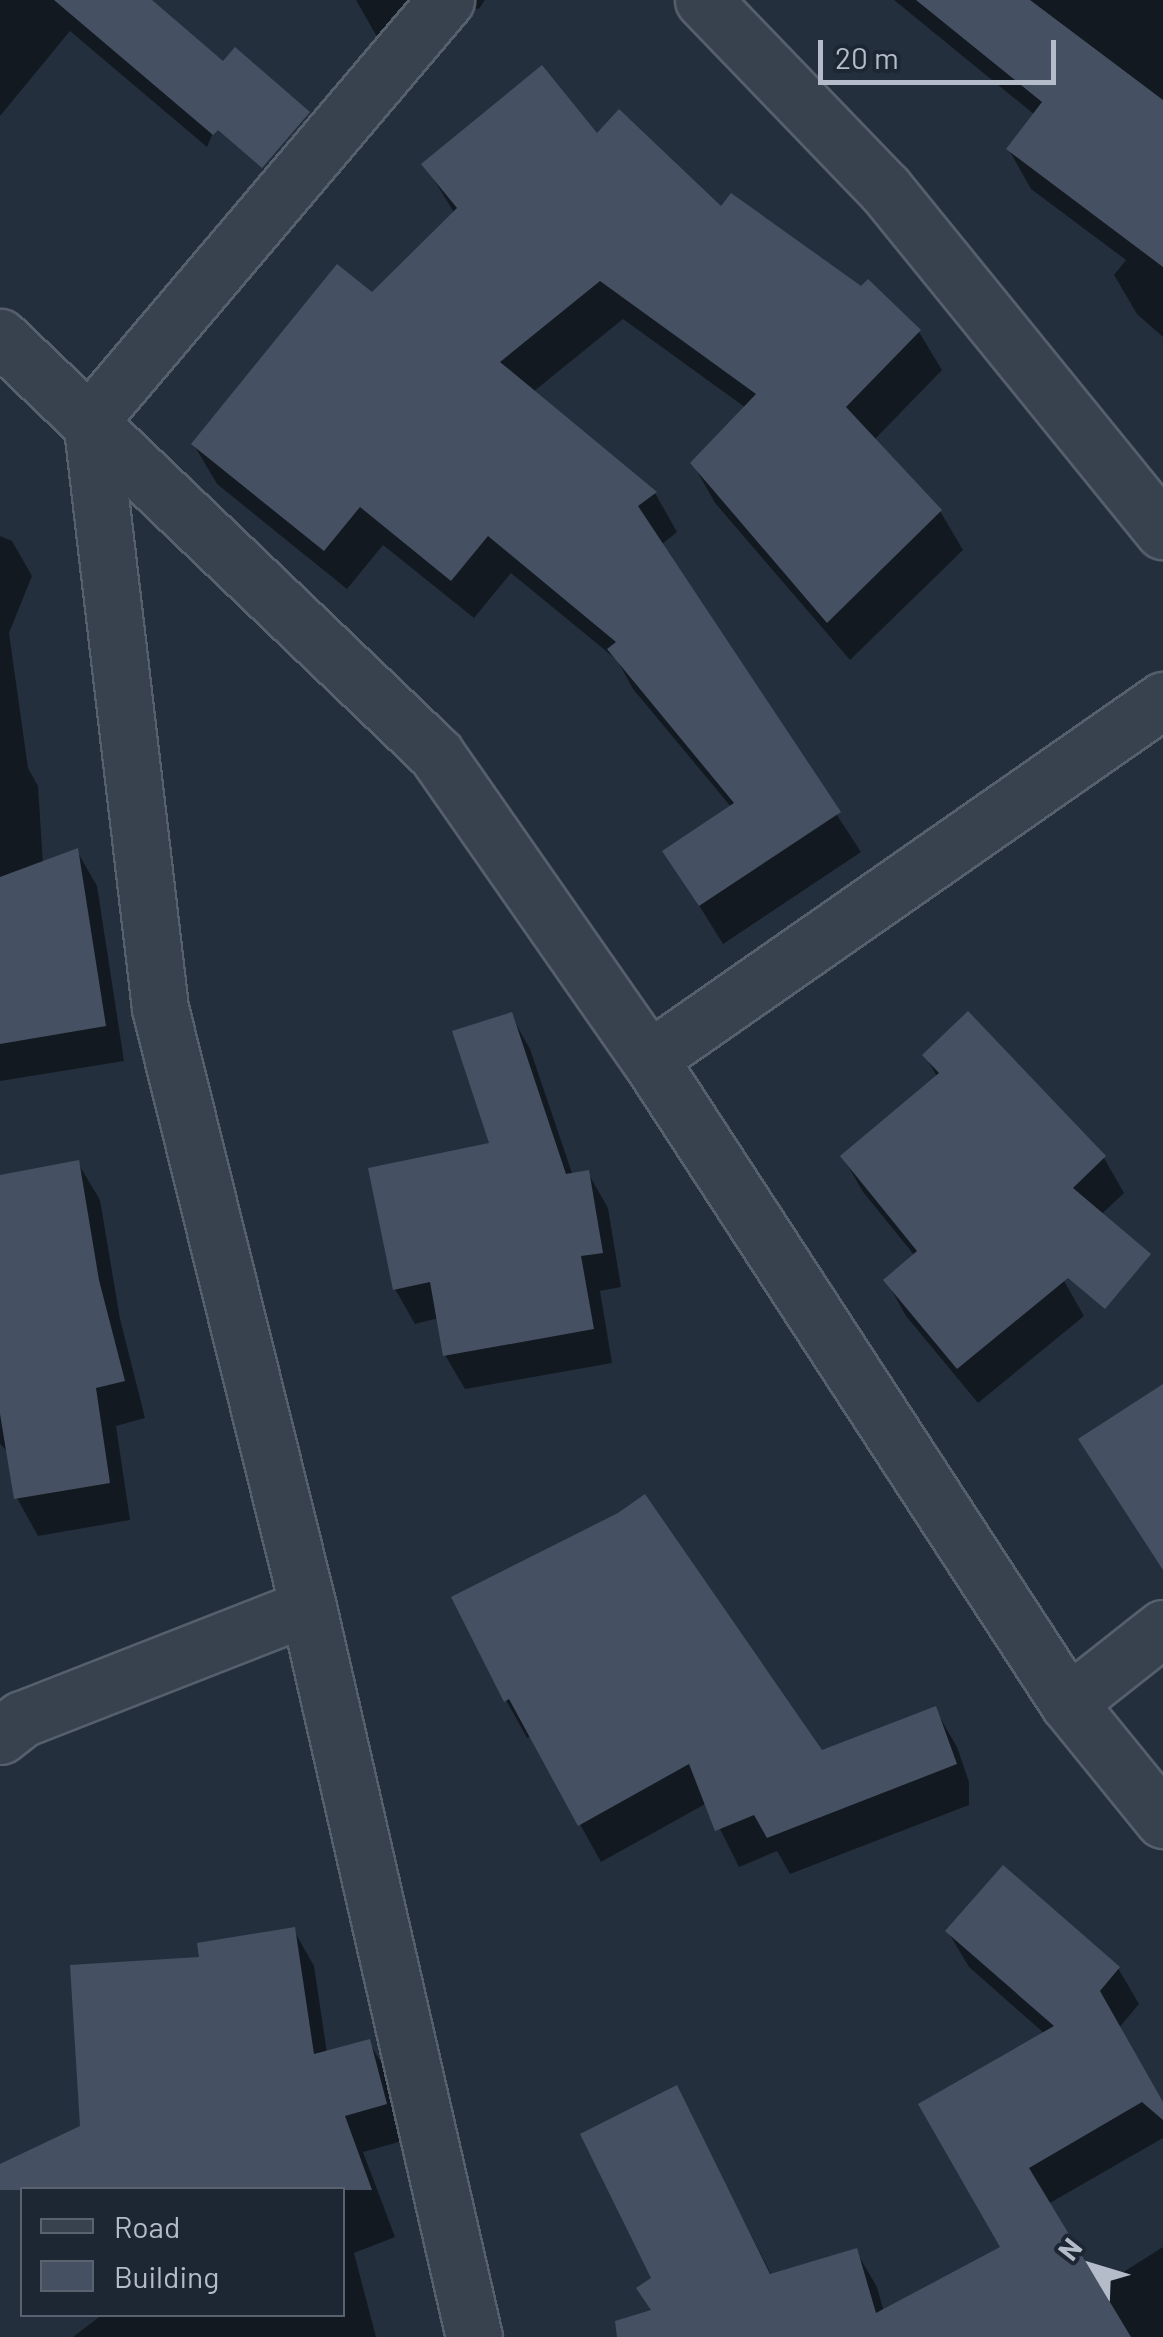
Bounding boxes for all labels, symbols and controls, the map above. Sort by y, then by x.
scale bar [823,20,1060,82]
text: 20 m [835,39,899,75]
legend [20,2187,345,2317]
text: Road [114,2208,180,2244]
north arrow [1043,2217,1143,2317]
text: N [1050,2231,1088,2266]
text: Building [114,2258,219,2294]

